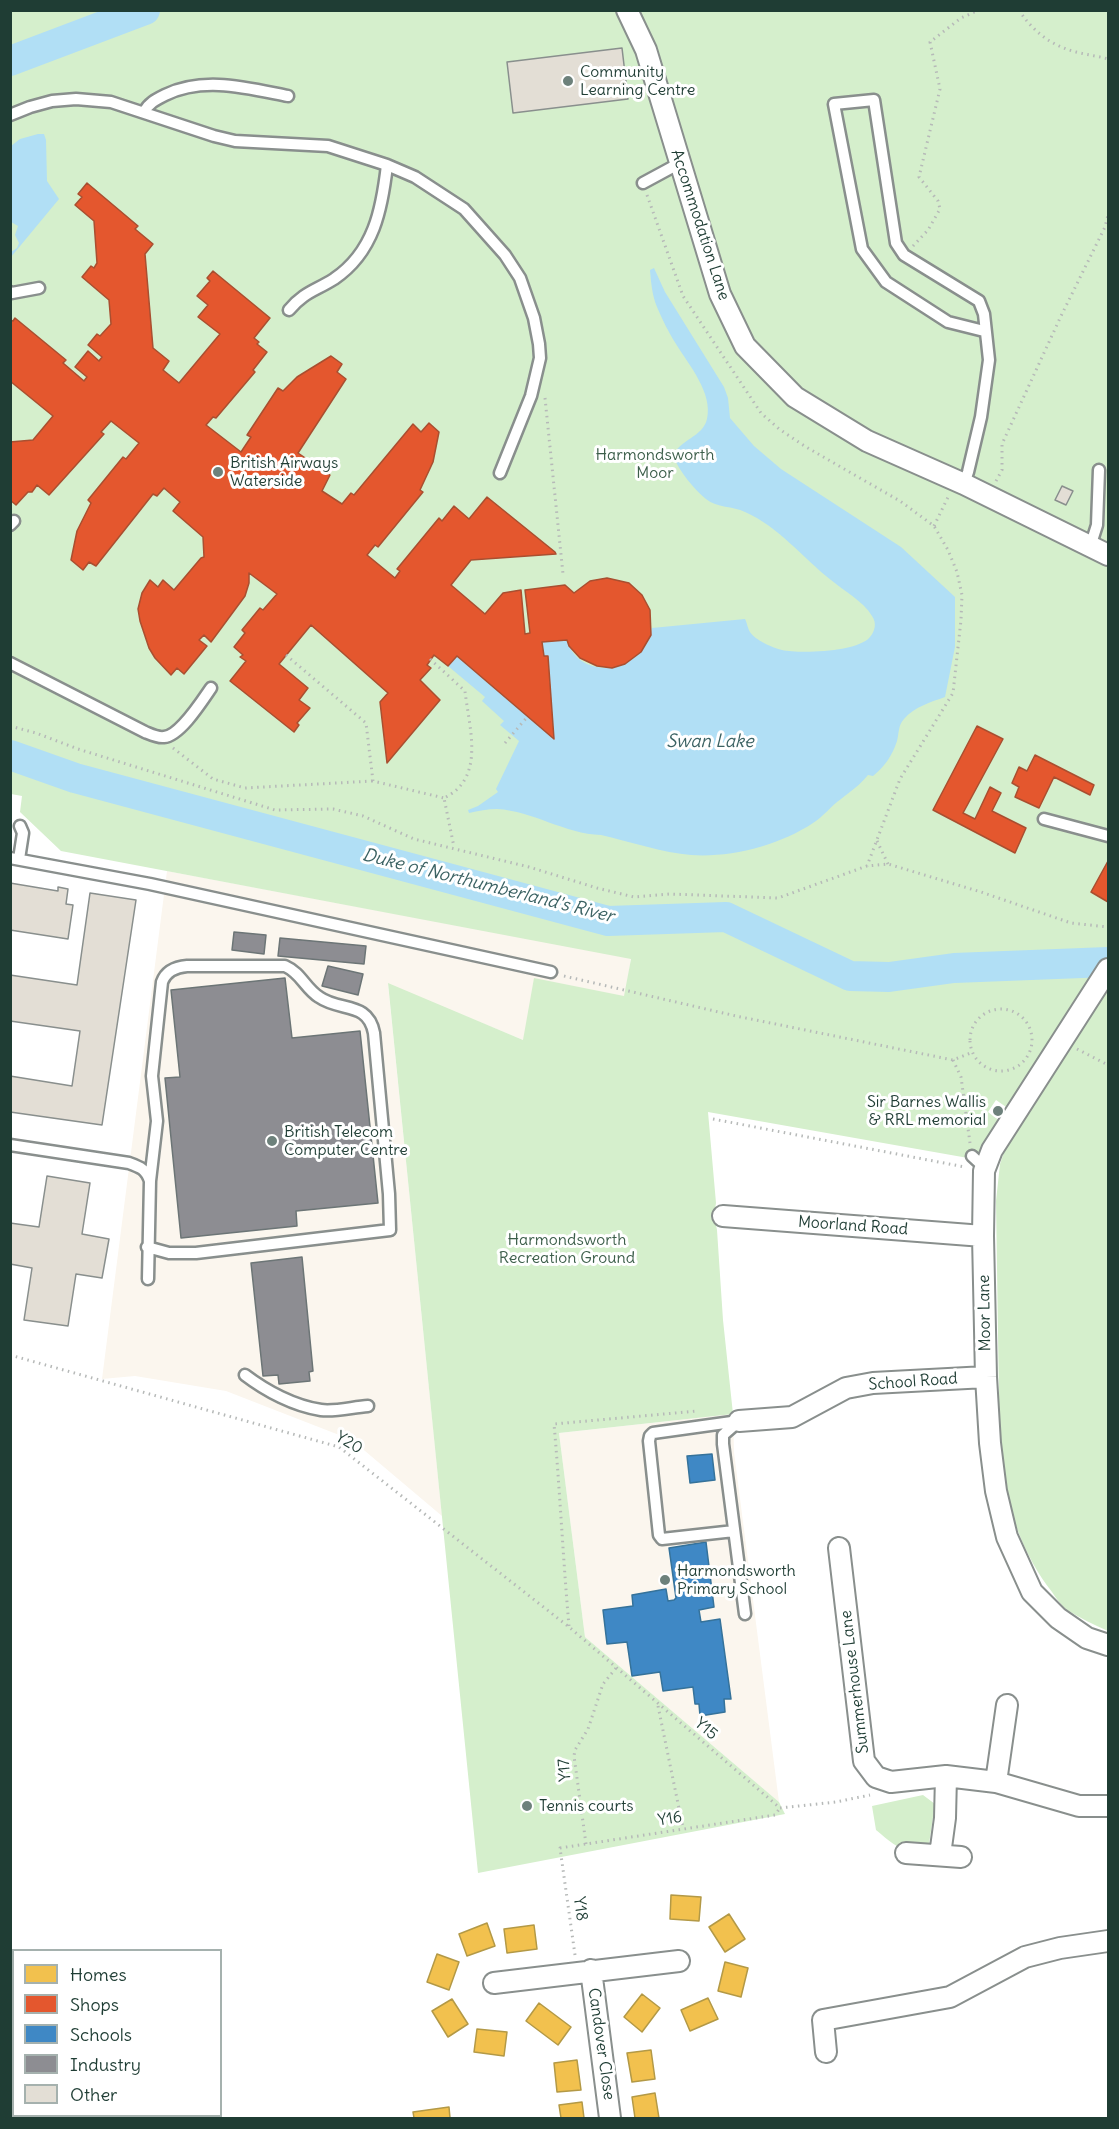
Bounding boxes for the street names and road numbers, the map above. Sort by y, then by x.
street label: Accommodation Lane [667,147,733,303]
street label: Moorland Road [797,1213,909,1239]
street label: Moor Lane [975,1274,995,1352]
street label: School Road [868,1369,958,1395]
street label: Y20 [332,1428,366,1458]
street label: Summerhouse Lane [837,1609,873,1755]
street label: Y15 [691,1714,721,1744]
street label: Y17 [554,1758,576,1782]
street label: Y16 [657,1808,683,1830]
street label: Y18 [569,1896,591,1922]
street label: Candover Close [584,1987,618,2101]

